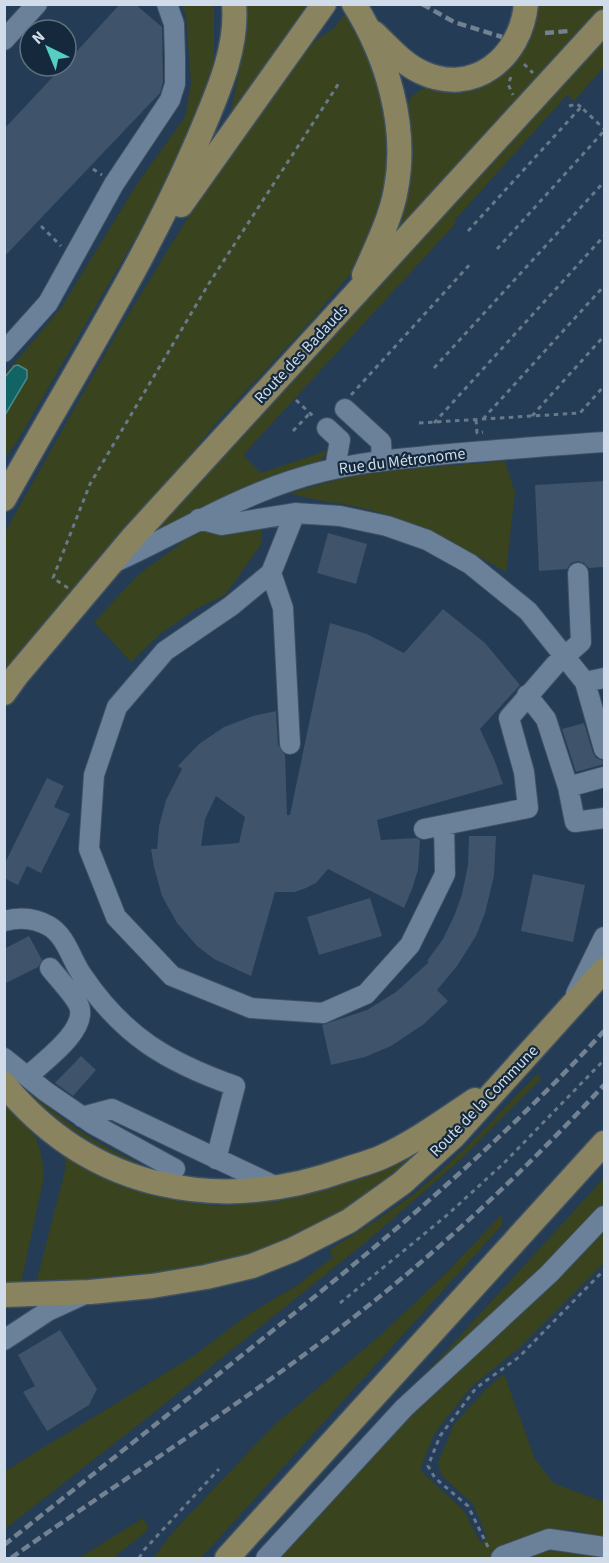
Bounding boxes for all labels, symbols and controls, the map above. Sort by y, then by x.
north arrow [18,18,78,78]
text: N [27,26,50,49]
street label: Route des Badauds [249,299,353,408]
street label: Rue du Métronome [338,442,467,480]
street label: Route de la Commune [425,1040,543,1162]

